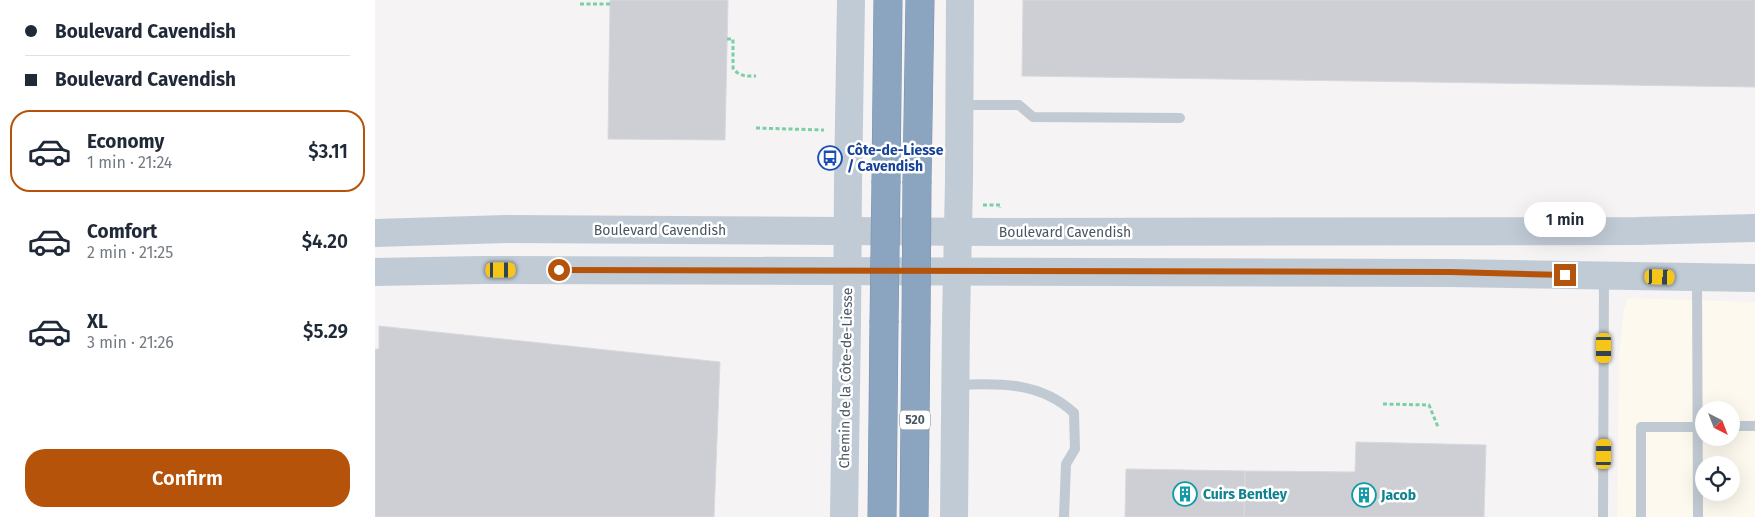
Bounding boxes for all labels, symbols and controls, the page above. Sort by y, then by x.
text: Boulevard Cavendish [55,20,236,43]
text: Boulevard Cavendish [55,68,236,91]
icon: car [27,129,72,174]
text: Economy [87,130,164,153]
text: $3.11 [308,140,348,163]
place label: Côte-de-Liesse / Cavendish [847,142,944,175]
bus stop icon: Côte-de-Liesse / Cavendish [817,145,843,171]
text: 1 min · 21:24 [87,153,172,172]
callout: 1 min [1524,202,1606,238]
text: 1 min [1546,210,1584,229]
icon: car [27,219,72,264]
text: Comfort [87,220,157,243]
street label: Boulevard Cavendish [594,222,726,239]
street label: Boulevard Cavendish [999,224,1131,241]
text: $4.20 [302,230,348,253]
text: 2 min · 21:25 [87,243,173,262]
route start [548,259,570,281]
car [486,263,516,278]
route end [1554,264,1576,286]
car [1644,269,1675,285]
street label: Chemin de la Côte-de-Liesse [836,287,856,469]
icon: car [27,309,72,354]
text: XL [87,310,108,333]
text: $5.29 [303,320,348,343]
text: 3 min · 21:26 [87,333,174,352]
car [1596,333,1611,363]
north arrow [1695,401,1740,446]
map controls [1695,401,1740,501]
road number: 520 [900,410,930,430]
car [1596,439,1611,469]
button: Confirm [25,449,350,507]
button: locate [1695,456,1740,501]
building icon: Cuirs Bentley [1172,481,1198,507]
building icon: Jacob [1351,482,1377,508]
place label: Cuirs Bentley [1203,486,1288,503]
place label: Jacob [1380,487,1416,504]

